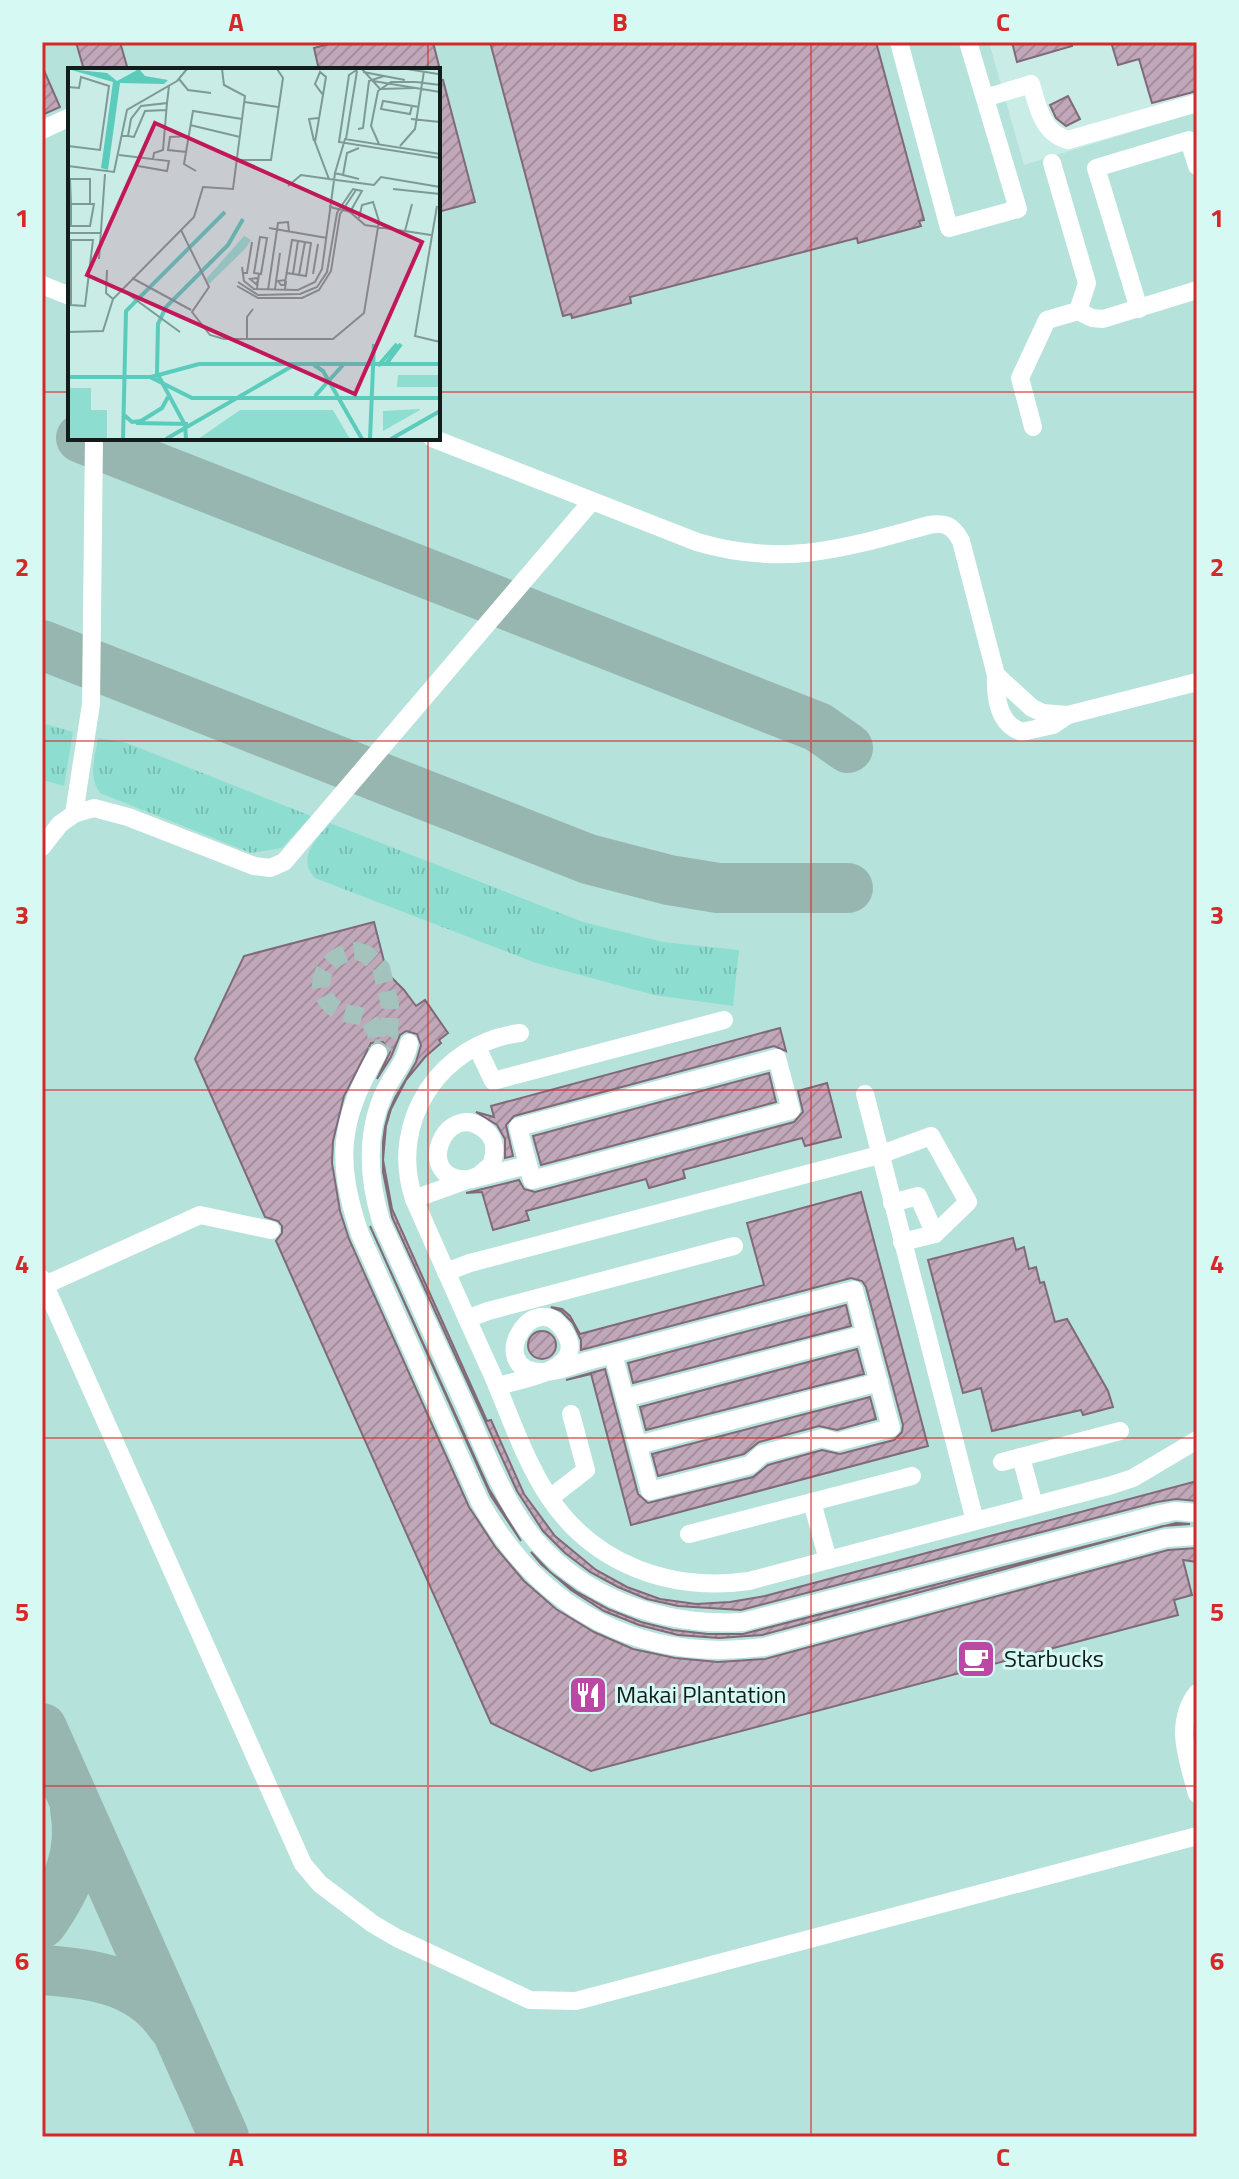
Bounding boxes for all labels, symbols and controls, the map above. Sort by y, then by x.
text: A [228,2,244,41]
text: B [612,2,628,41]
text: C [996,2,1010,41]
inset map [68,68,440,440]
text: 1 [15,198,29,237]
text: 1 [1210,198,1224,237]
text: 2 [15,547,29,586]
text: 2 [1210,547,1224,586]
text: 3 [15,895,29,934]
text: 3 [1210,895,1224,934]
text: 4 [15,1244,29,1283]
text: 4 [1210,1244,1224,1283]
text: 5 [15,1592,29,1631]
text: 5 [1210,1592,1224,1631]
cafe icon: Starbucks [955,1638,997,1680]
place label: Starbucks [1004,1640,1104,1676]
restaurant icon: Makai Plantation [567,1674,609,1716]
place label: Makai Plantation [616,1676,786,1712]
text: 6 [15,1941,29,1980]
text: 6 [1210,1941,1224,1980]
text: A [228,2137,244,2176]
text: B [612,2137,628,2176]
text: C [996,2137,1010,2176]

